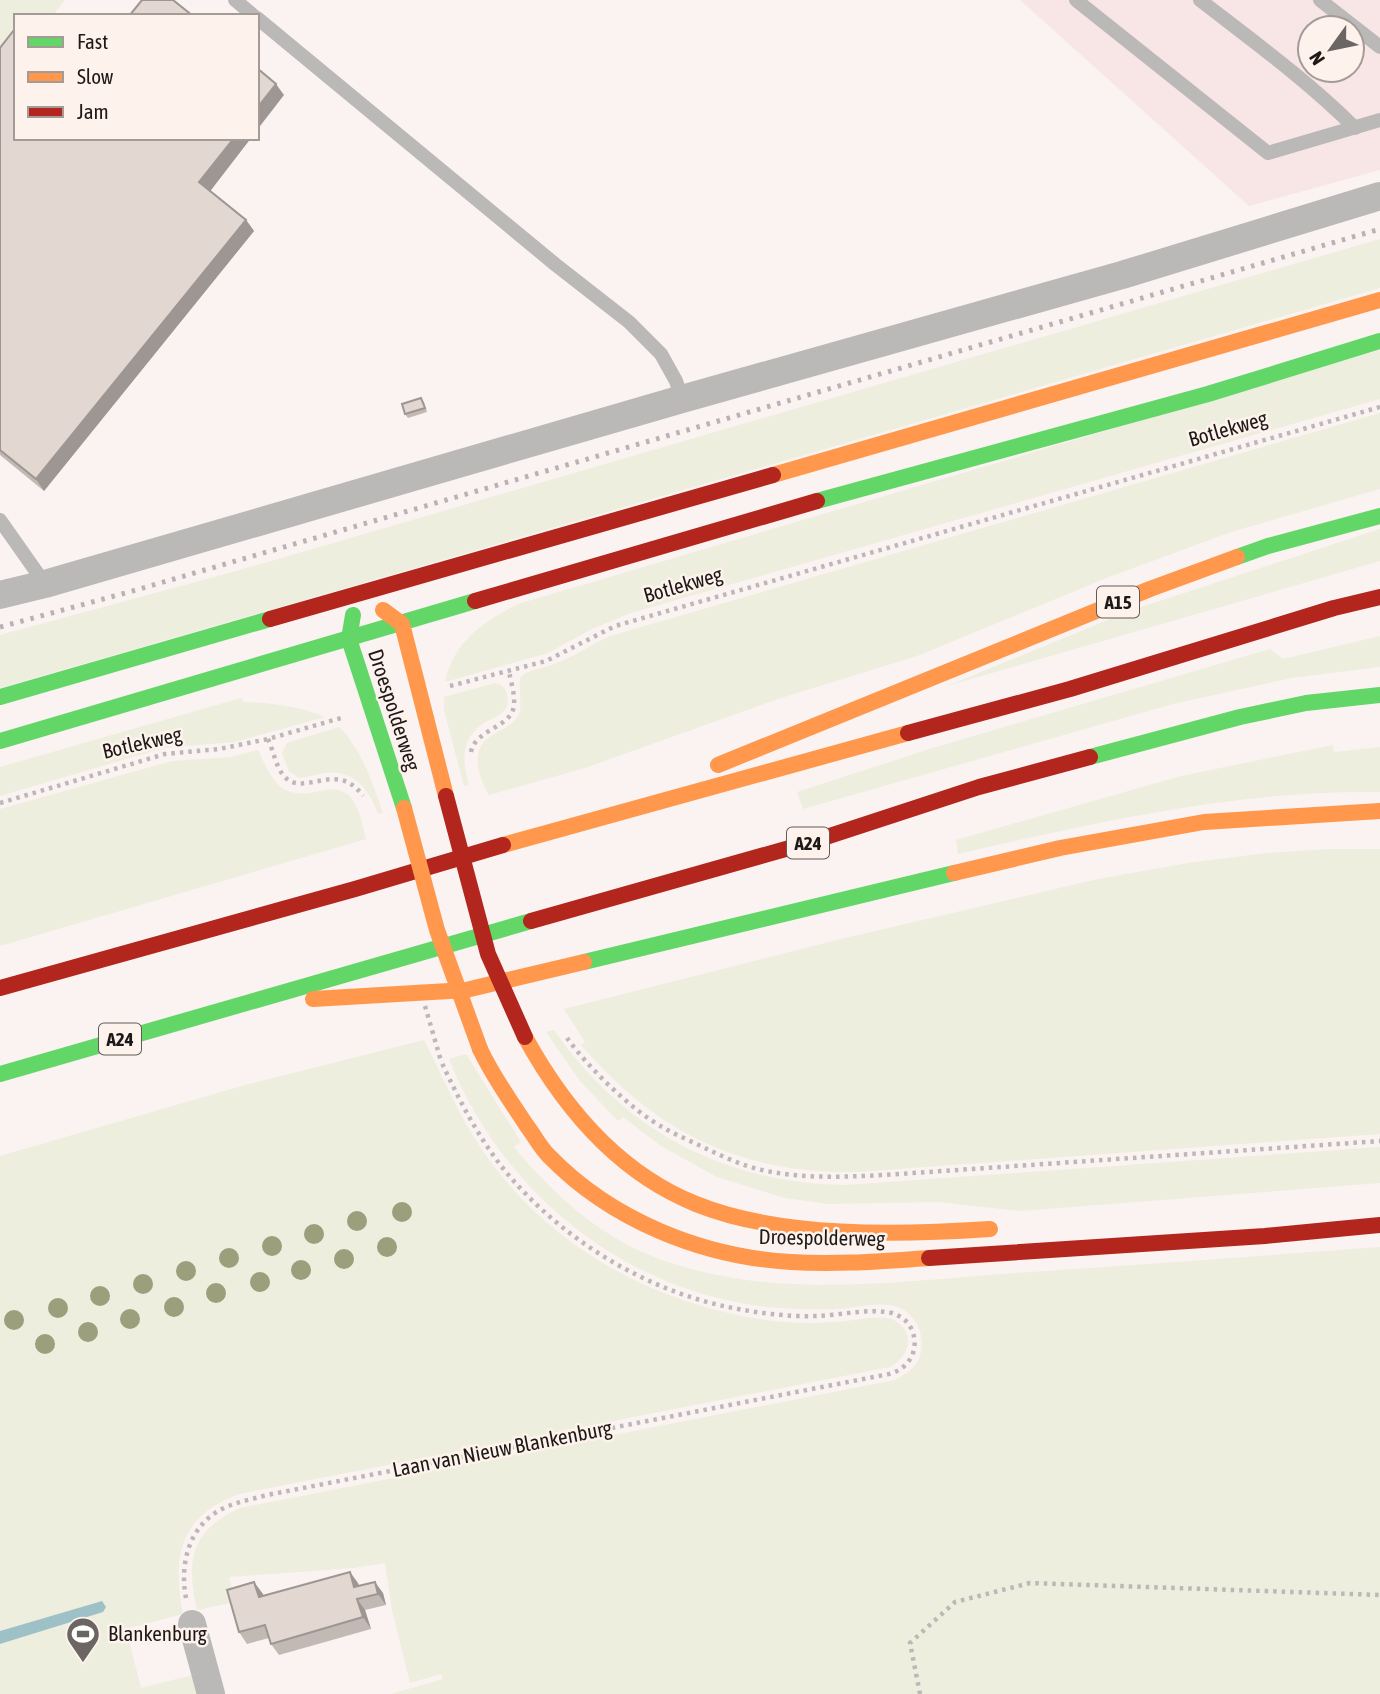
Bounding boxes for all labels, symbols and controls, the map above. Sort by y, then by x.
legend [14,14,259,140]
north arrow [1296,14,1366,84]
text: Fast [77,29,108,53]
text: N [1304,48,1329,69]
text: Slow [77,64,114,88]
text: Jam [77,99,109,123]
street label: Botlekweg [1186,405,1270,451]
street label: Botlekweg [641,561,725,607]
road number: A15 [1097,586,1139,618]
street label: Droespolderweg [364,646,426,774]
street label: Botlekweg [100,721,184,763]
road number: A24 [787,828,829,858]
road number: A24 [99,1023,141,1054]
street label: Droespolderweg [759,1224,885,1250]
street label: Laan van Nieuw Blankenburg [390,1415,614,1481]
sports icon: Blankenburg [64,1615,102,1664]
place label: Blankenburg [108,1621,207,1645]

